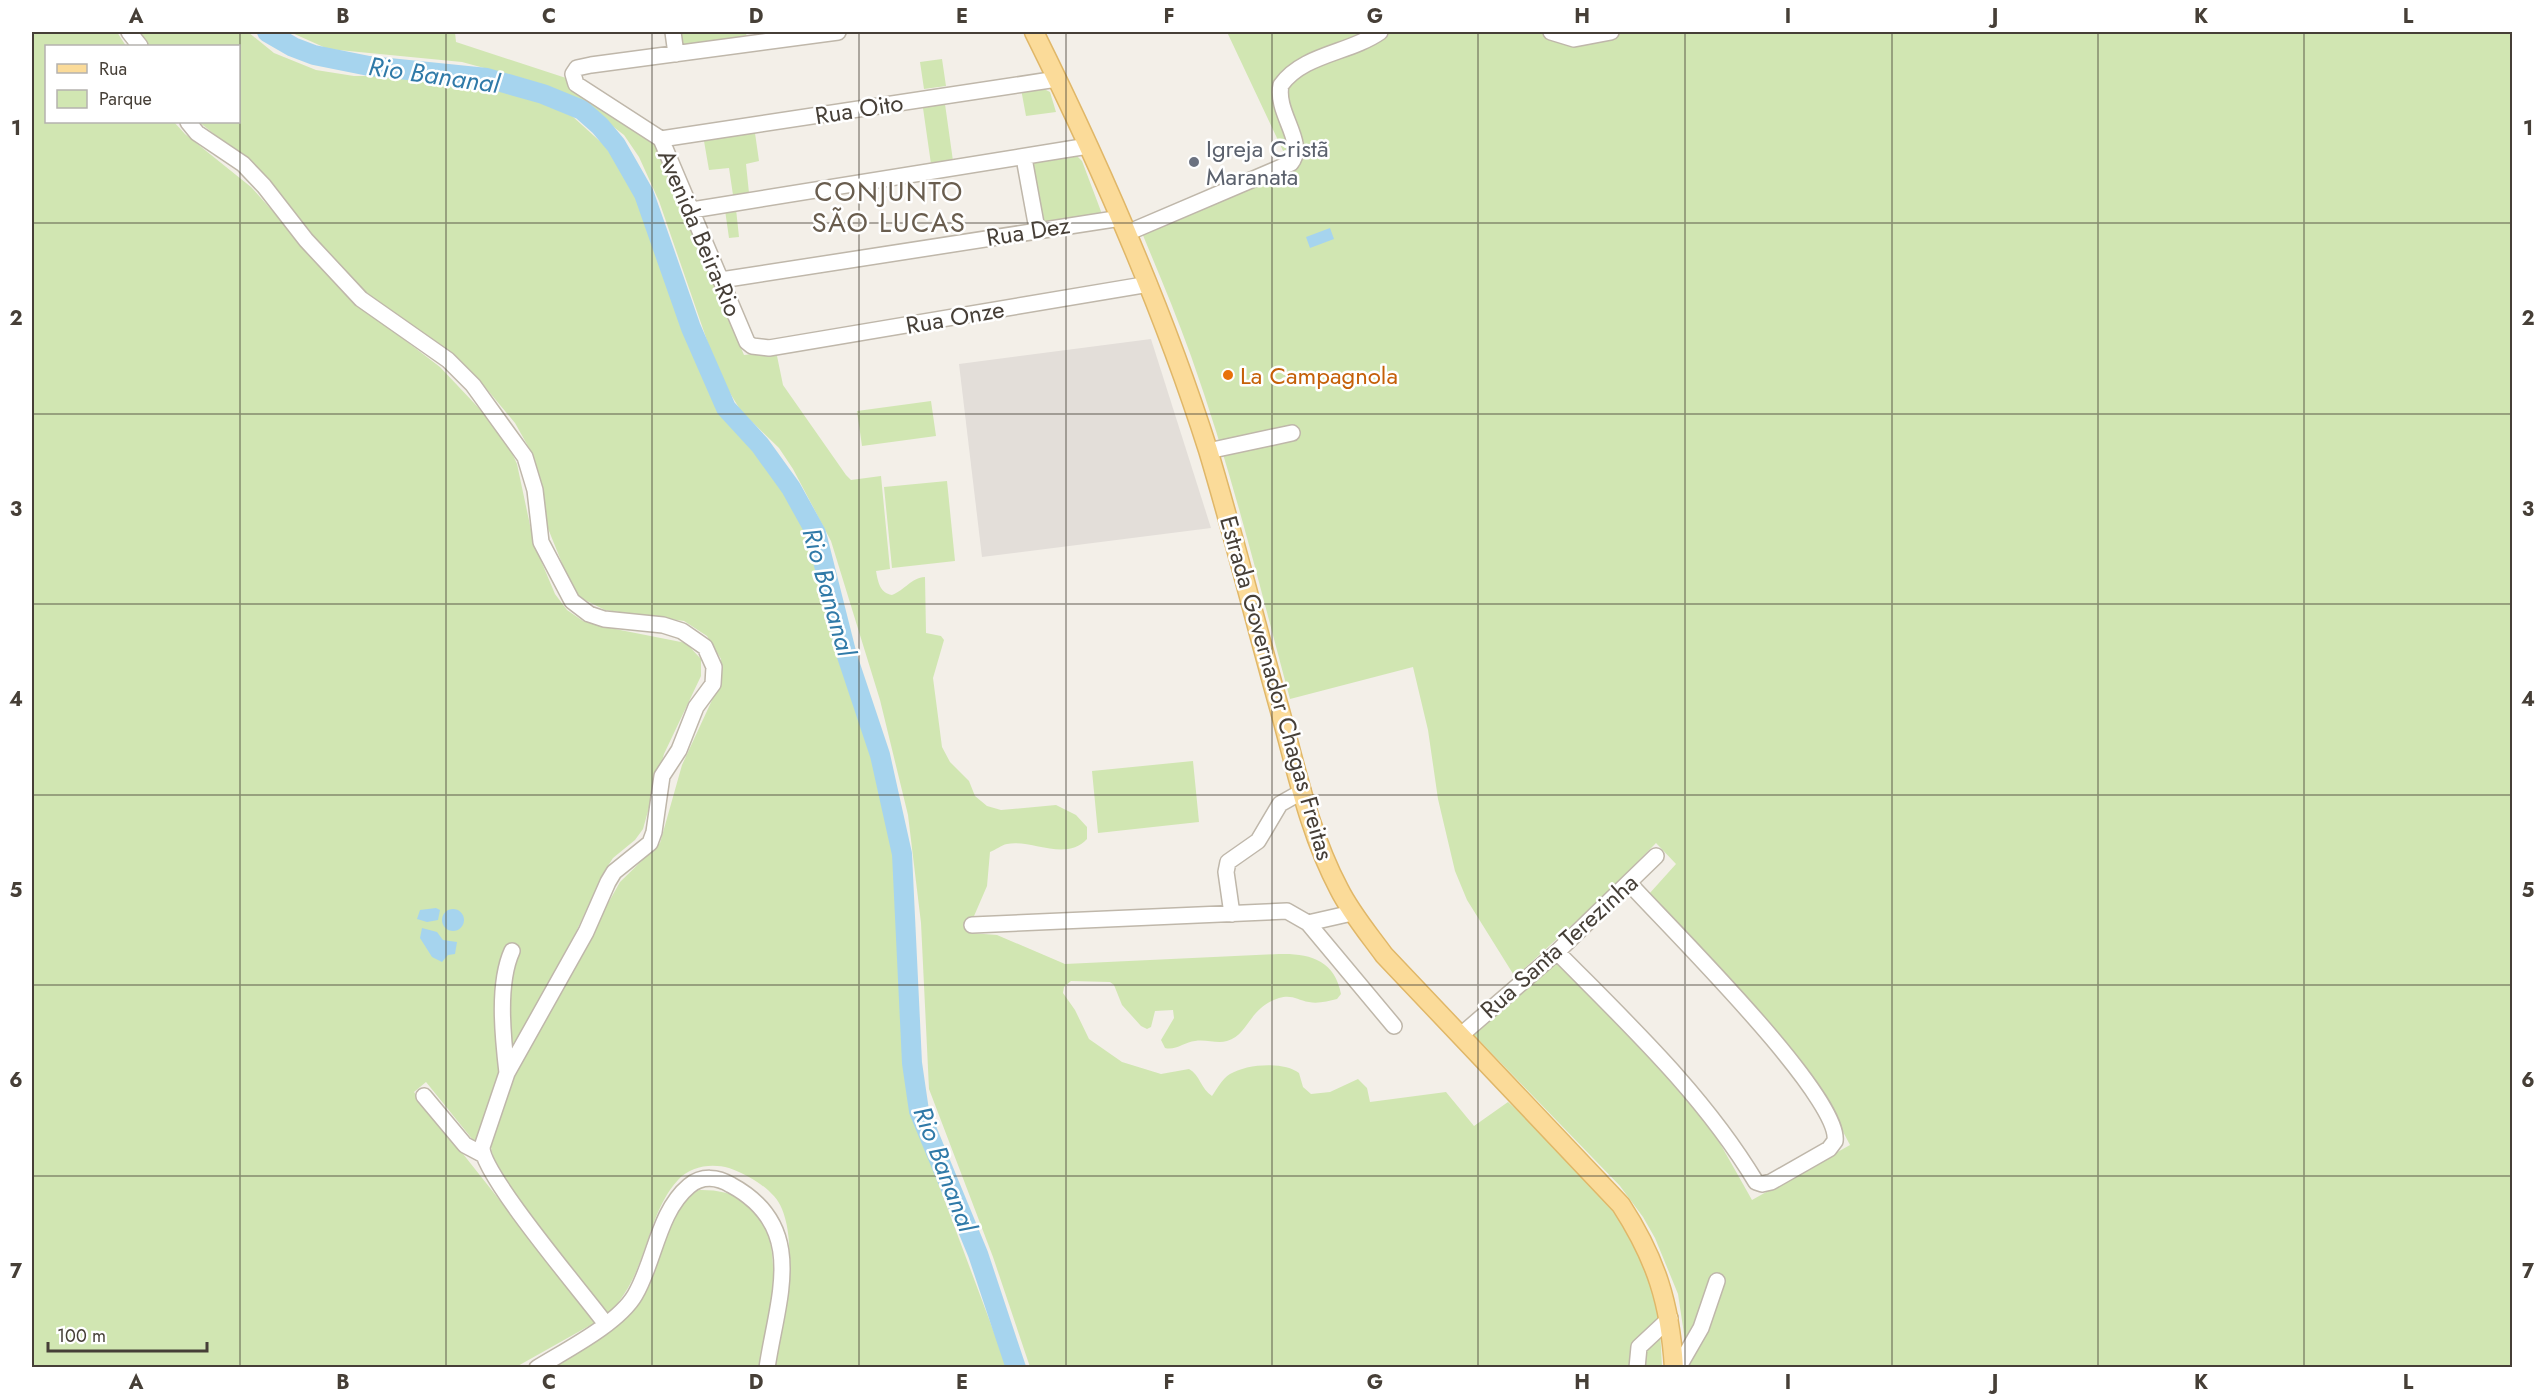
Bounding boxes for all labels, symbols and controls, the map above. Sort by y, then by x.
text: A [128,2,144,31]
text: B [336,2,350,31]
text: C [542,2,556,31]
text: D [749,2,763,31]
text: E [956,2,968,31]
text: F [1163,2,1175,31]
text: G [1367,2,1383,31]
text: H [1574,2,1590,31]
text: I [1785,2,1791,31]
text: J [1988,2,1998,31]
text: K [2194,2,2208,31]
text: L [2403,2,2414,31]
legend [45,45,240,123]
water label: Rio Bananal [366,47,503,103]
text: Rua [99,56,127,82]
street label: Rua Oito [812,85,906,133]
text: Parque [99,86,152,112]
text: 1 [11,114,21,143]
text: 1 [2523,114,2533,143]
place label: Igreja Cristã Maranata [1206,131,1329,194]
street label: Avenida Beira-Rio [649,144,751,322]
marker: Igreja Cristã Maranata [1187,155,1201,169]
district label: CONJUNTO SÃO LUCAS [812,172,966,242]
street label: Rua Dez [984,207,1072,255]
street label: Rua Onze [903,291,1007,343]
text: 2 [9,304,23,333]
text: 2 [2521,304,2535,333]
place label: La Campagnola [1240,358,1398,393]
marker: La Campagnola [1221,368,1235,382]
text: 3 [10,495,22,524]
text: 3 [2522,495,2534,524]
street label: Estrada Governador Chagas Freitas [1211,512,1343,864]
water label: Rio Bananal [793,523,866,662]
text: 4 [9,685,23,714]
text: 4 [2521,685,2535,714]
street label: Rua Santa Terezinha [1472,866,1646,1026]
text: 5 [10,876,23,905]
text: 5 [2522,876,2535,905]
text: 6 [9,1066,23,1095]
text: 6 [2521,1066,2535,1095]
water label: Rio Bananal [904,1101,987,1238]
text: 7 [10,1257,23,1286]
text: 7 [2522,1257,2535,1286]
scale bar [48,1315,207,1353]
text: 100 m [57,1323,106,1349]
text: A [128,1368,144,1397]
text: B [336,1368,350,1397]
text: C [542,1368,556,1397]
text: D [749,1368,763,1397]
text: E [956,1368,968,1397]
text: F [1163,1368,1175,1397]
text: G [1367,1368,1383,1397]
text: H [1574,1368,1590,1397]
text: I [1785,1368,1791,1397]
text: J [1988,1368,1998,1397]
text: K [2194,1368,2208,1397]
text: L [2403,1368,2414,1397]

